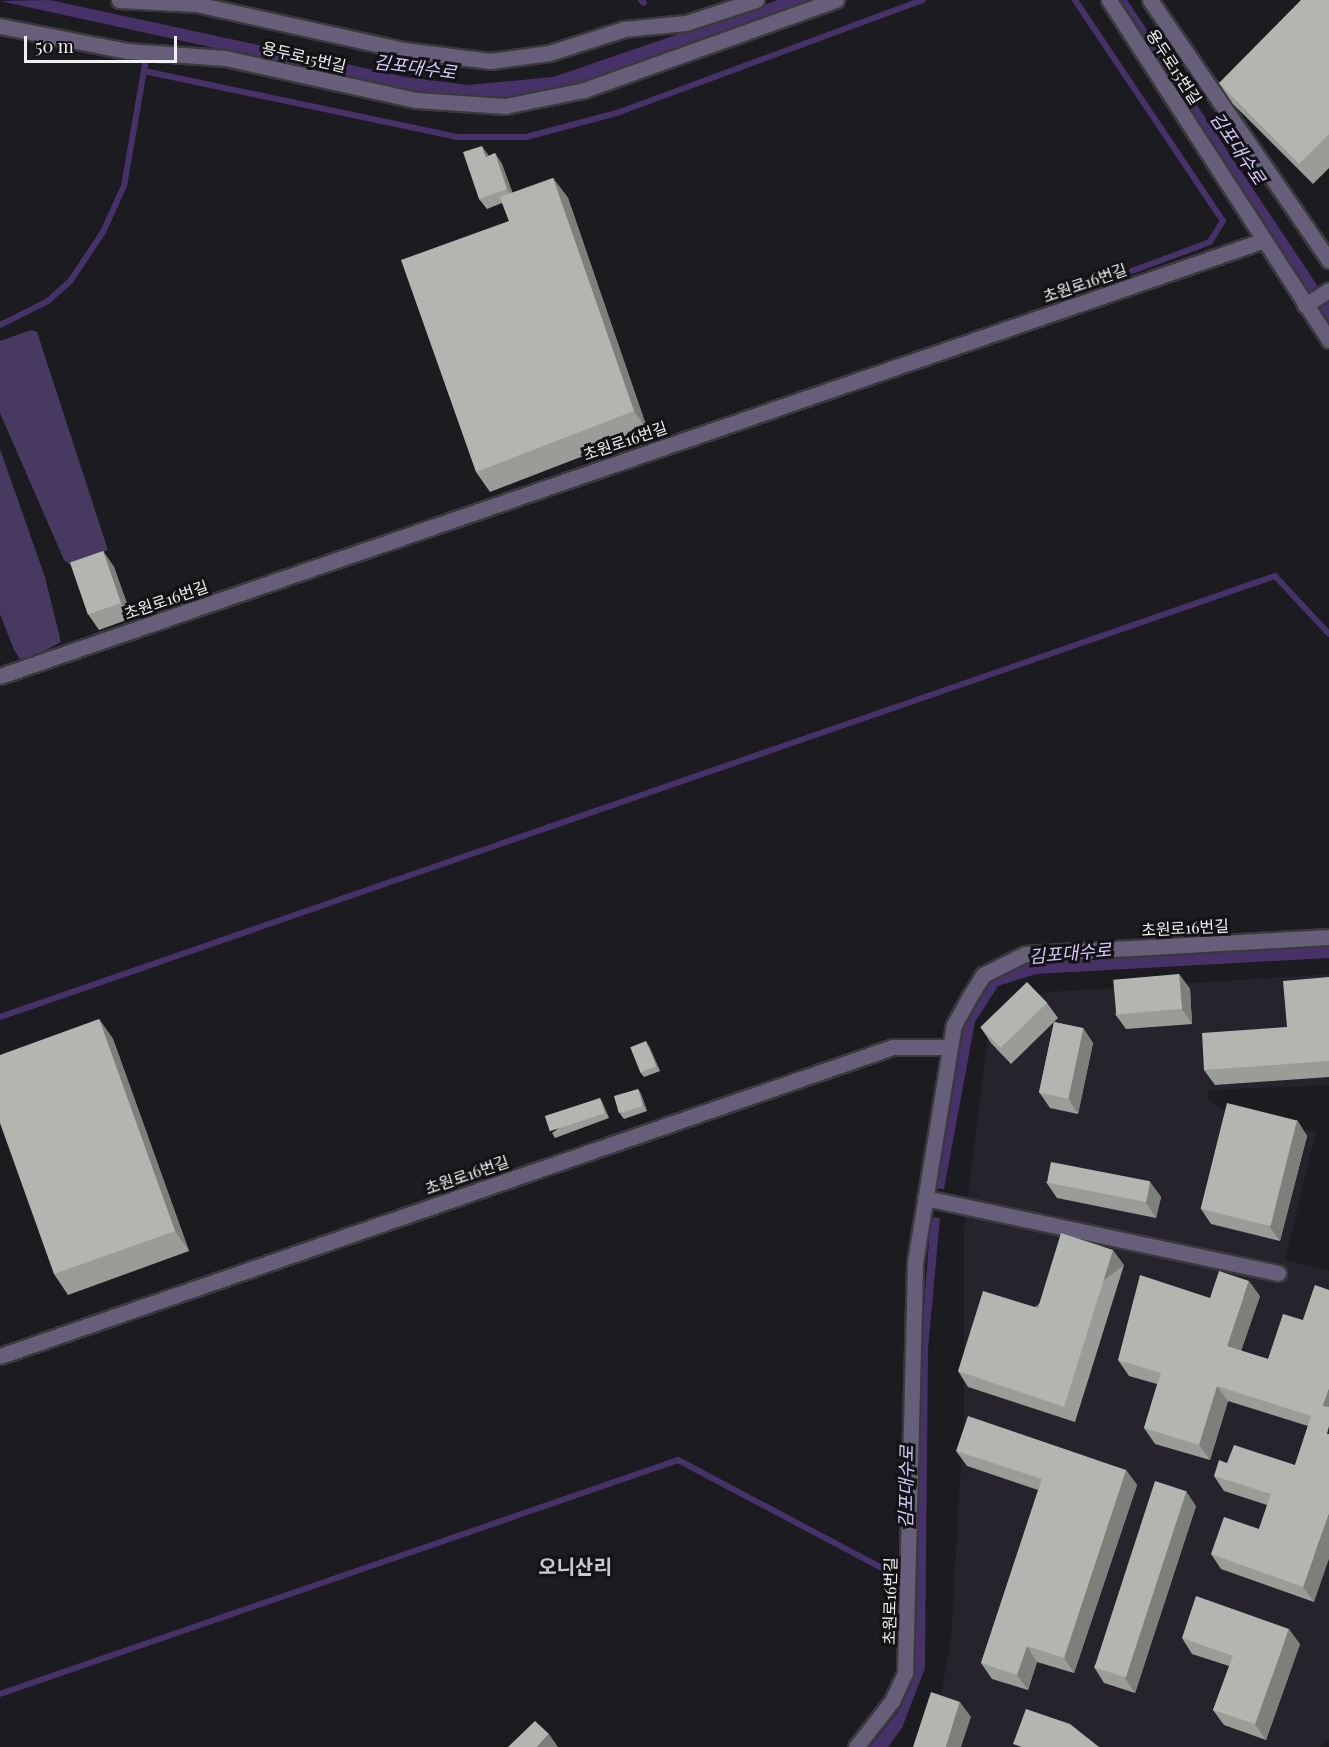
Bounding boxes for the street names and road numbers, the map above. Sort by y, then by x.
street label: 용두로15번길 [1143,26,1205,108]
street label: 용두로15번길 [260,38,348,76]
street label: 초원로16번길 [1040,260,1130,306]
street label: 초원로16번길 [580,418,670,464]
street label: 초원로16번길 [121,577,211,623]
street label: 초원로16번길 [1141,916,1229,940]
street label: 초원로16번길 [422,1152,512,1198]
street label: 초원로16번길 [880,1557,900,1645]

